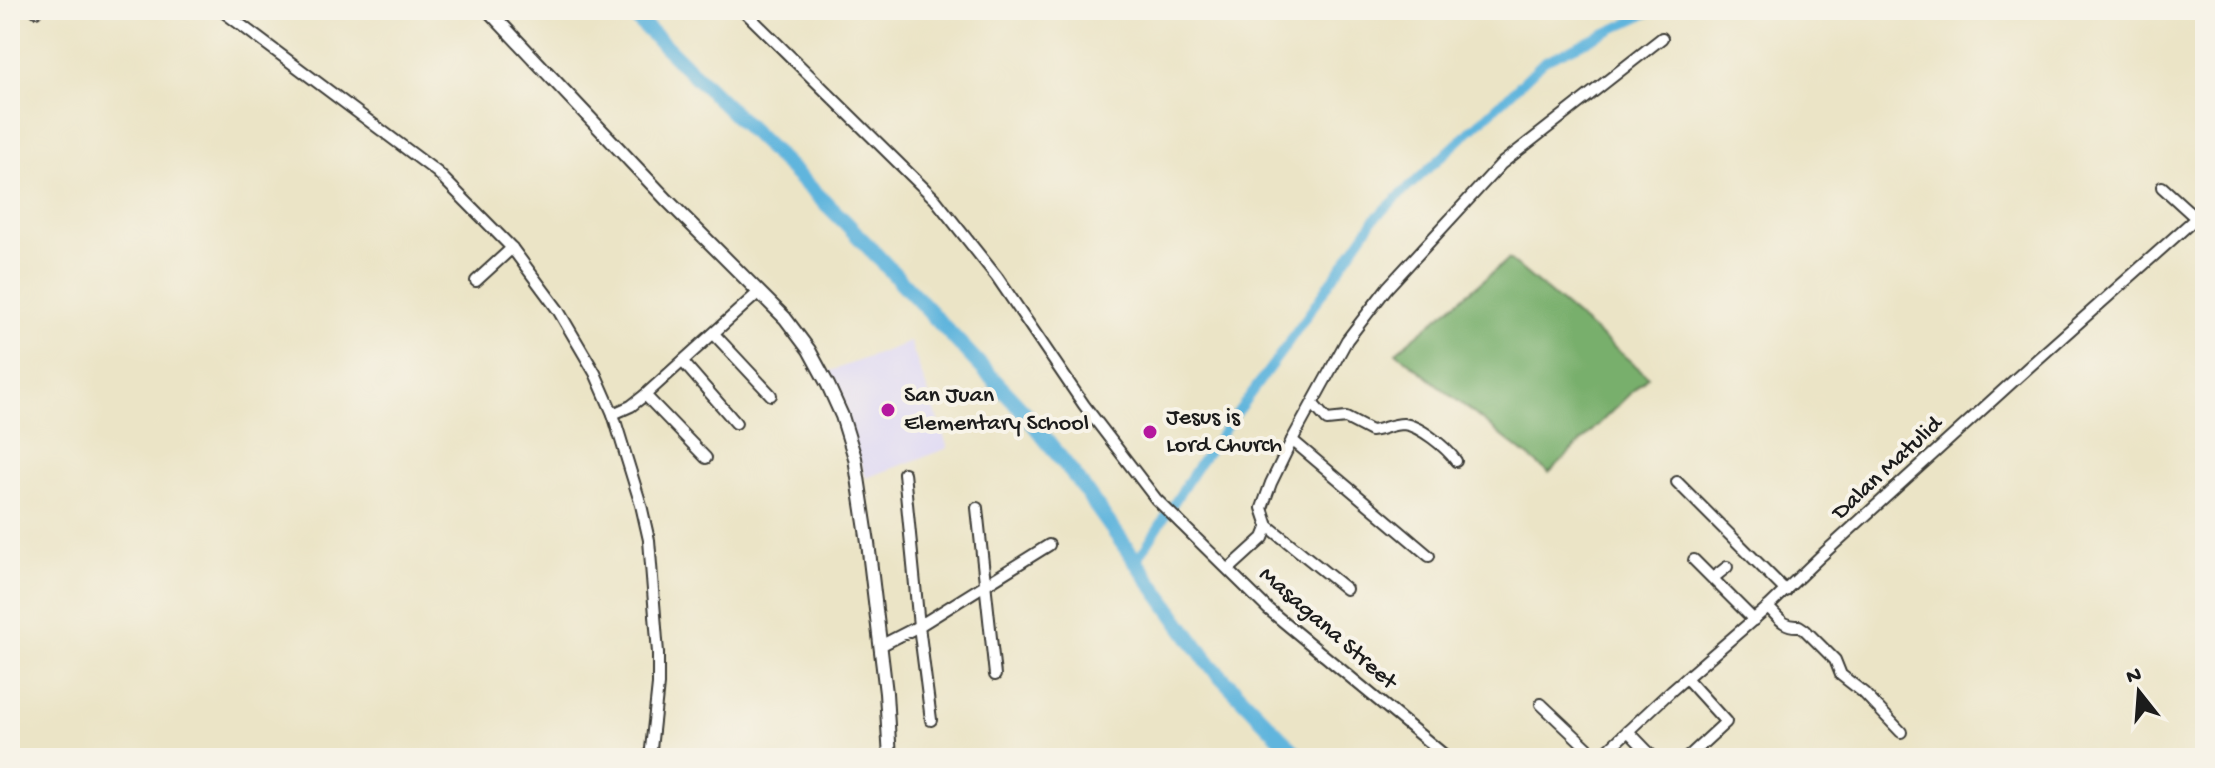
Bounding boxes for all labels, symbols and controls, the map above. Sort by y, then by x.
place label: San Juan Elementary School [904,382,1089,439]
marker: San Juan Elementary School [879,401,897,419]
place label: Jesus is Lord Church [1166,404,1282,461]
street label: Dalan Matulid [1825,409,1951,529]
marker: Jesus is Lord Church [1141,423,1159,441]
street label: Masagana Street [1252,561,1404,698]
north arrow [2099,652,2179,732]
text: N [2124,662,2145,691]

